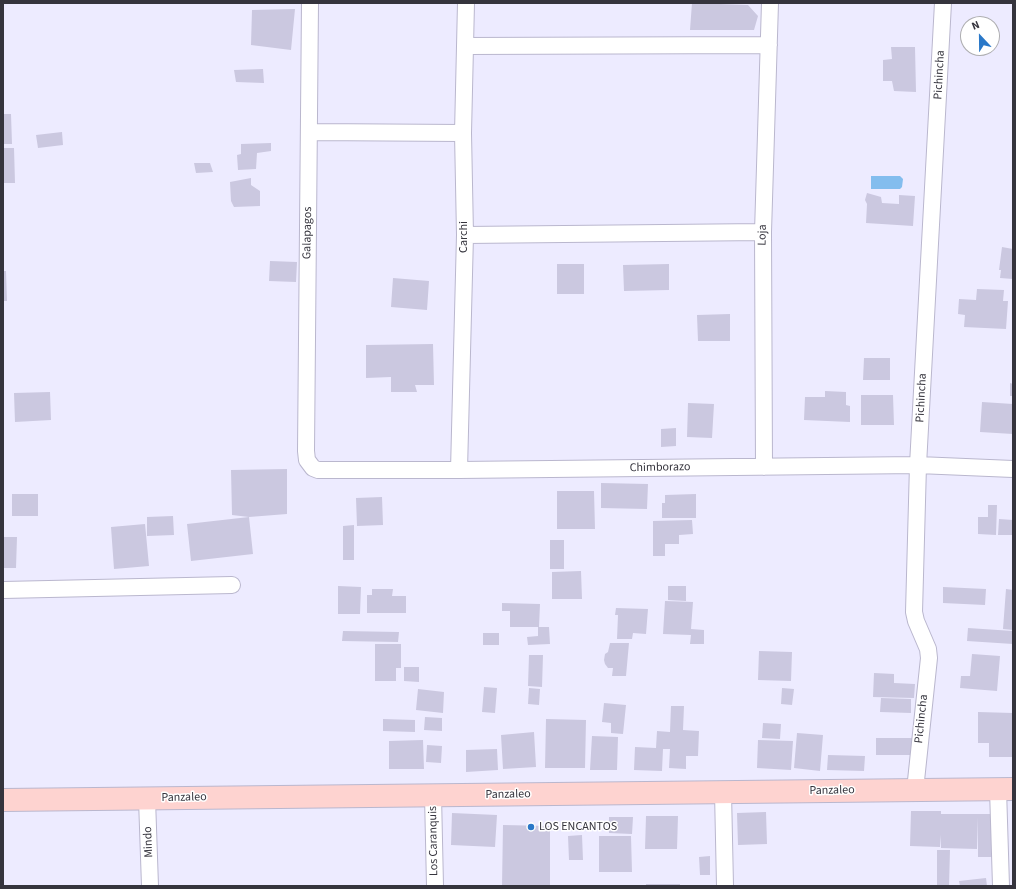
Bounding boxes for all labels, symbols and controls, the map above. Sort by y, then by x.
north arrow [960,16,1000,56]
text: N [969,17,982,34]
street label: Pichincha [932,50,948,100]
street label: Galapagos [300,207,316,259]
street label: Carchi [457,221,471,253]
street label: Loja [756,224,770,246]
street label: Pichincha [914,373,930,423]
street label: Chimborazo [629,460,691,476]
street label: Pichincha [912,694,932,744]
street label: Panzaleo [809,783,855,799]
street label: Panzaleo [485,787,531,803]
street label: Panzaleo [161,790,207,806]
street label: Los Caranquis [426,806,442,876]
place label: LOS ENCANTOS [539,820,617,834]
marker: LOS ENCANTOS [526,822,536,832]
street label: Mindo [141,826,157,858]

